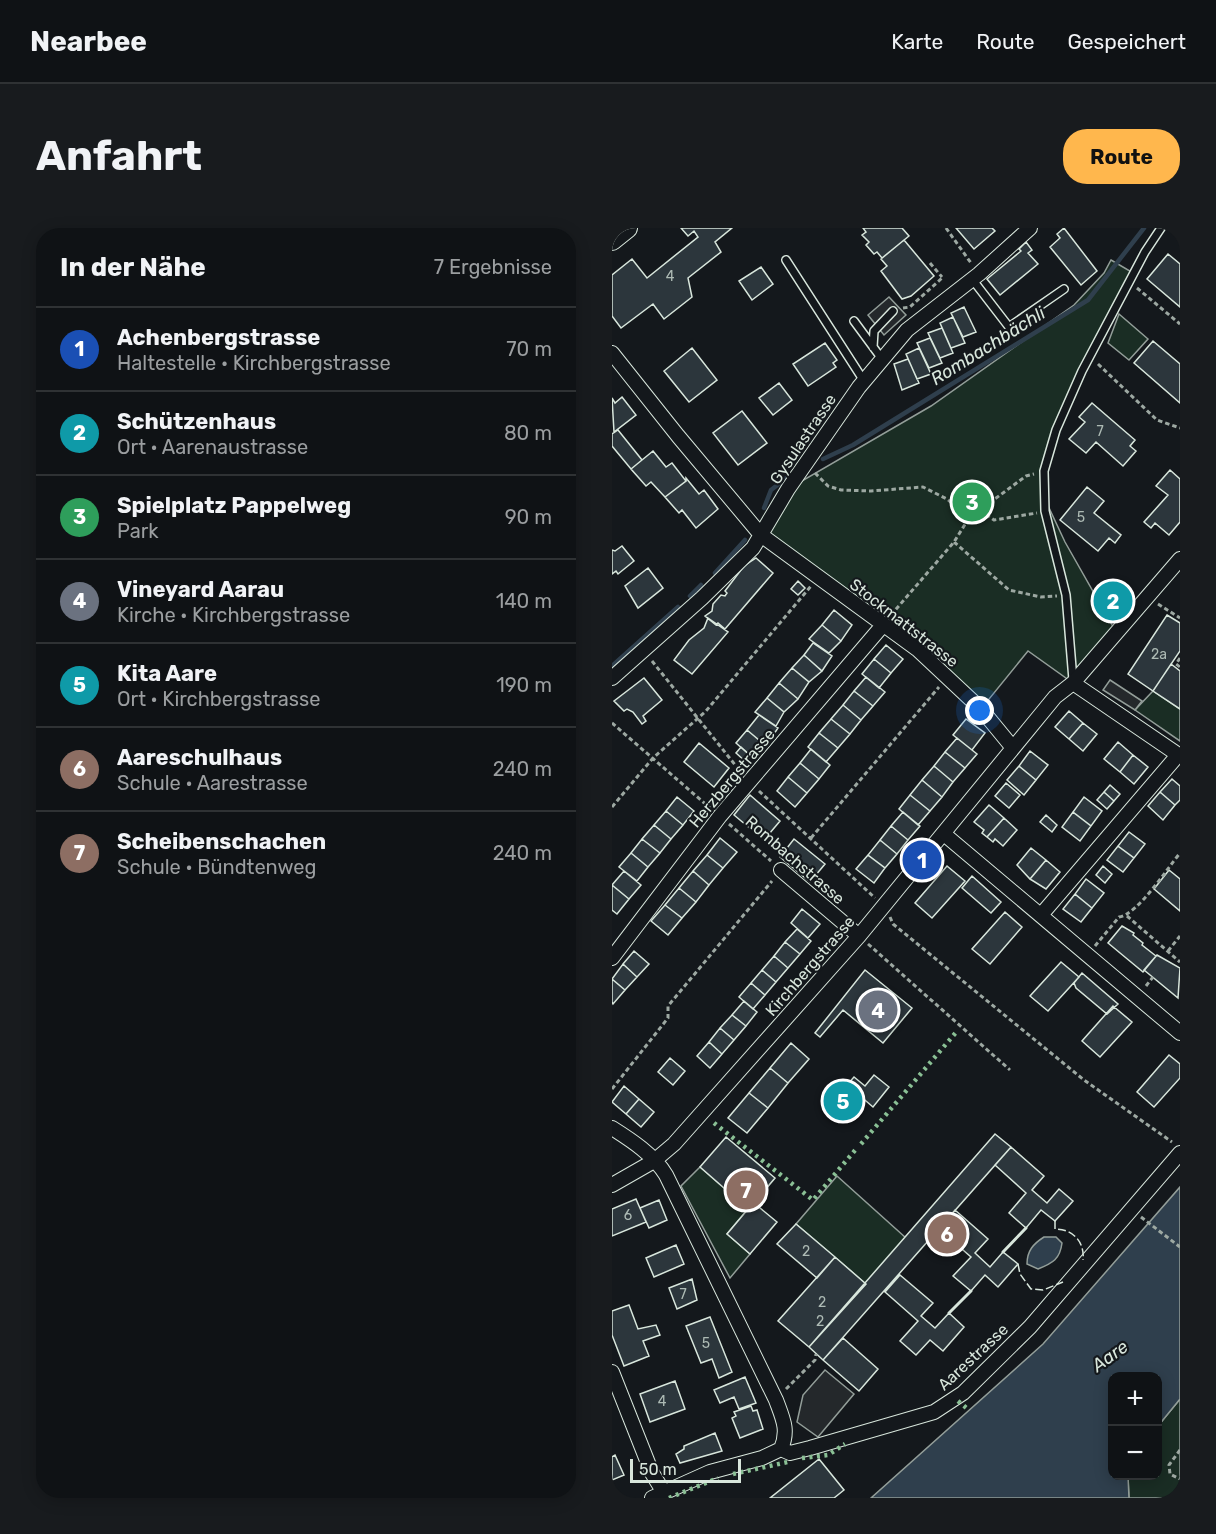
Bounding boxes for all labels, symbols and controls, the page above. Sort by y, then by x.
text: Nearbee [30,25,147,58]
text: Karte [891,29,943,54]
text: Route [976,29,1035,54]
text: Gespeichert [1068,29,1186,54]
button: Route [1063,129,1180,184]
text: Anfahrt [36,131,202,181]
text: In der Nähe [60,252,206,283]
text: 7 Ergebnisse [434,255,552,279]
house number: 4 [666,268,675,285]
water label: Rombachbächli [927,302,1050,390]
text: Achenbergstrasse [117,324,320,351]
text: 1 [75,337,84,361]
text: 70 m [506,337,552,361]
text: Haltestelle · Kirchbergstrasse [117,351,391,375]
street label: Gysulastrasse [766,390,840,488]
text: Schützenhaus [117,408,276,435]
text: 2 [73,421,86,445]
text: 80 m [504,421,552,445]
house number: 7 [1096,423,1104,440]
text: Ort · Aarenaustrasse [117,435,308,459]
pin: 3 [952,480,992,524]
text: Spielplatz Pappelweg [117,492,351,519]
text: 3 [73,505,86,529]
text: 90 m [505,505,552,529]
house number: 5 [1077,509,1085,526]
text: Park [117,519,159,543]
street label: Stockmattstrasse [846,575,962,671]
text: Vineyard Aarau [117,576,284,603]
pin: 2 [1094,578,1132,623]
text: 4 [73,589,86,613]
text: 140 m [496,589,552,613]
text: Kirche · Kirchbergstrasse [117,603,350,627]
house number: 2a [1151,646,1167,663]
text: Kita Aare [117,660,217,687]
text: 5 [73,673,86,697]
text: 190 m [496,673,552,697]
text: Ort · Kirchbergstrasse [117,687,320,711]
your location [965,696,994,725]
street label: Herzbergstrasse [685,725,779,831]
text: Aareschulhaus [117,744,282,771]
text: 6 [73,757,86,781]
text: 240 m [493,757,552,781]
text: Schule · Aarestrasse [117,771,308,795]
street label: Rombachstrasse [742,812,848,908]
text: Scheibenschachen [117,828,326,855]
pin: 1 [902,838,942,882]
text: 7 [74,841,85,865]
text: 240 m [493,841,552,865]
text: Schule · Bündtenweg [117,855,317,879]
street label: Kirchbergstrasse [761,912,859,1020]
pin: 4 [858,988,898,1032]
pin: 5 [824,1078,862,1124]
pin: 7 [726,1168,766,1212]
house number: 6 [624,1207,632,1224]
pin: 6 [928,1212,966,1256]
house number: 2 [802,1243,810,1260]
house number: 7 [679,1286,687,1303]
house number: 2 [818,1294,826,1311]
house number: 2 [816,1313,824,1330]
street label: Aarestrasse [934,1320,1012,1394]
house number: 5 [702,1335,710,1352]
water label: Aare [1087,1336,1132,1377]
map controls [1108,1372,1162,1480]
button: + [1108,1372,1162,1426]
house number: 4 [658,1393,667,1410]
button: − [1108,1426,1162,1480]
scale bar [630,1456,741,1484]
text: 50 m [639,1460,677,1479]

